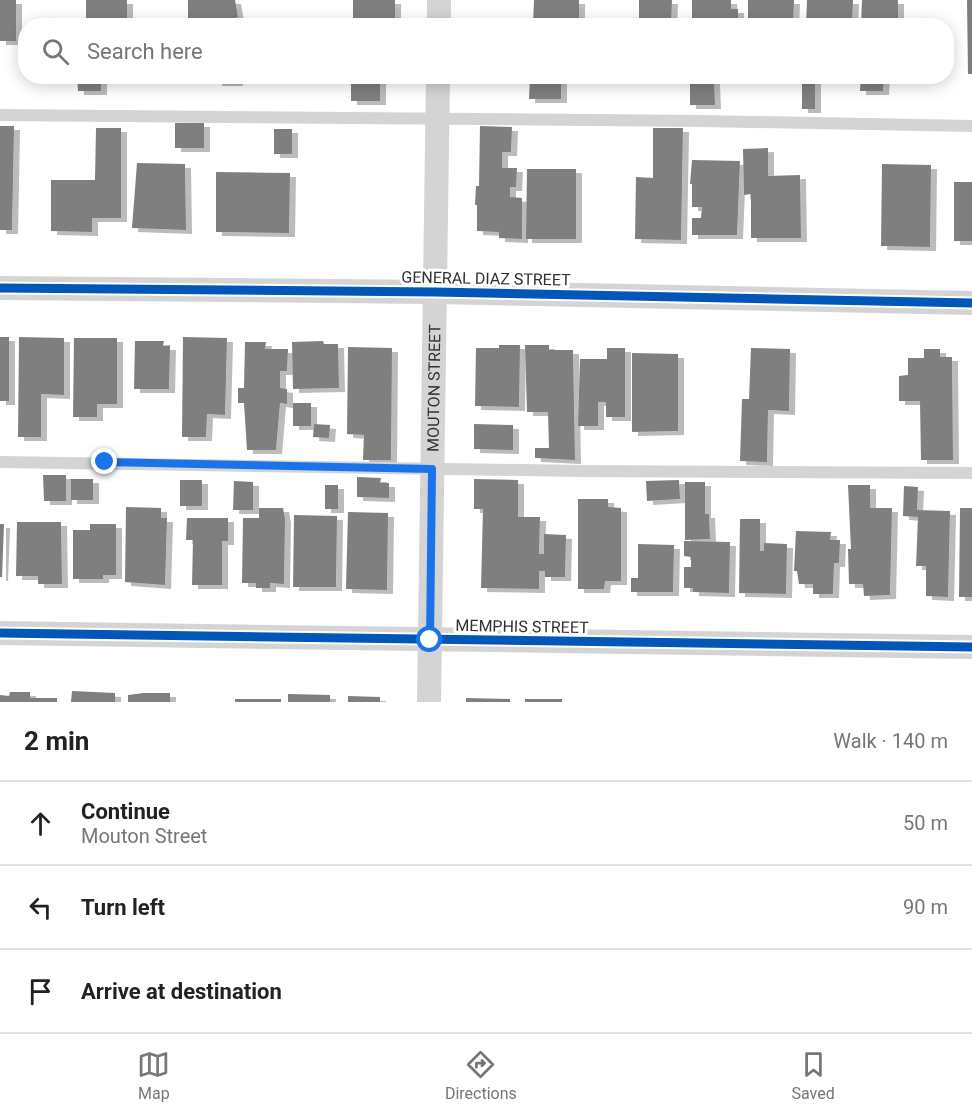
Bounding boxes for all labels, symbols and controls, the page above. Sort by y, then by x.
search box [18,18,954,84]
icon: search [39,35,72,68]
text: Search here [87,39,203,64]
street label: GENERAL DIAZ STREET [401,268,571,289]
street label: MOUTON STREET [424,324,444,452]
route end [91,448,117,474]
street label: MEMPHIS STREET [455,616,589,637]
route start [416,626,442,652]
text: 2 min [24,726,89,756]
text: Walk · 140 m [833,729,948,753]
text: Continue [81,799,170,824]
icon: ahead [24,807,57,840]
text: 50 m [903,811,948,835]
text: Mouton Street [81,824,207,848]
icon: left [24,891,57,924]
text: Turn left [81,895,165,920]
text: 90 m [903,895,948,919]
icon: arrive [24,975,57,1008]
text: Arrive at destination [81,979,282,1004]
tab: Map [137,1048,170,1103]
tab: Directions [445,1048,517,1103]
tab: Saved [791,1048,835,1103]

